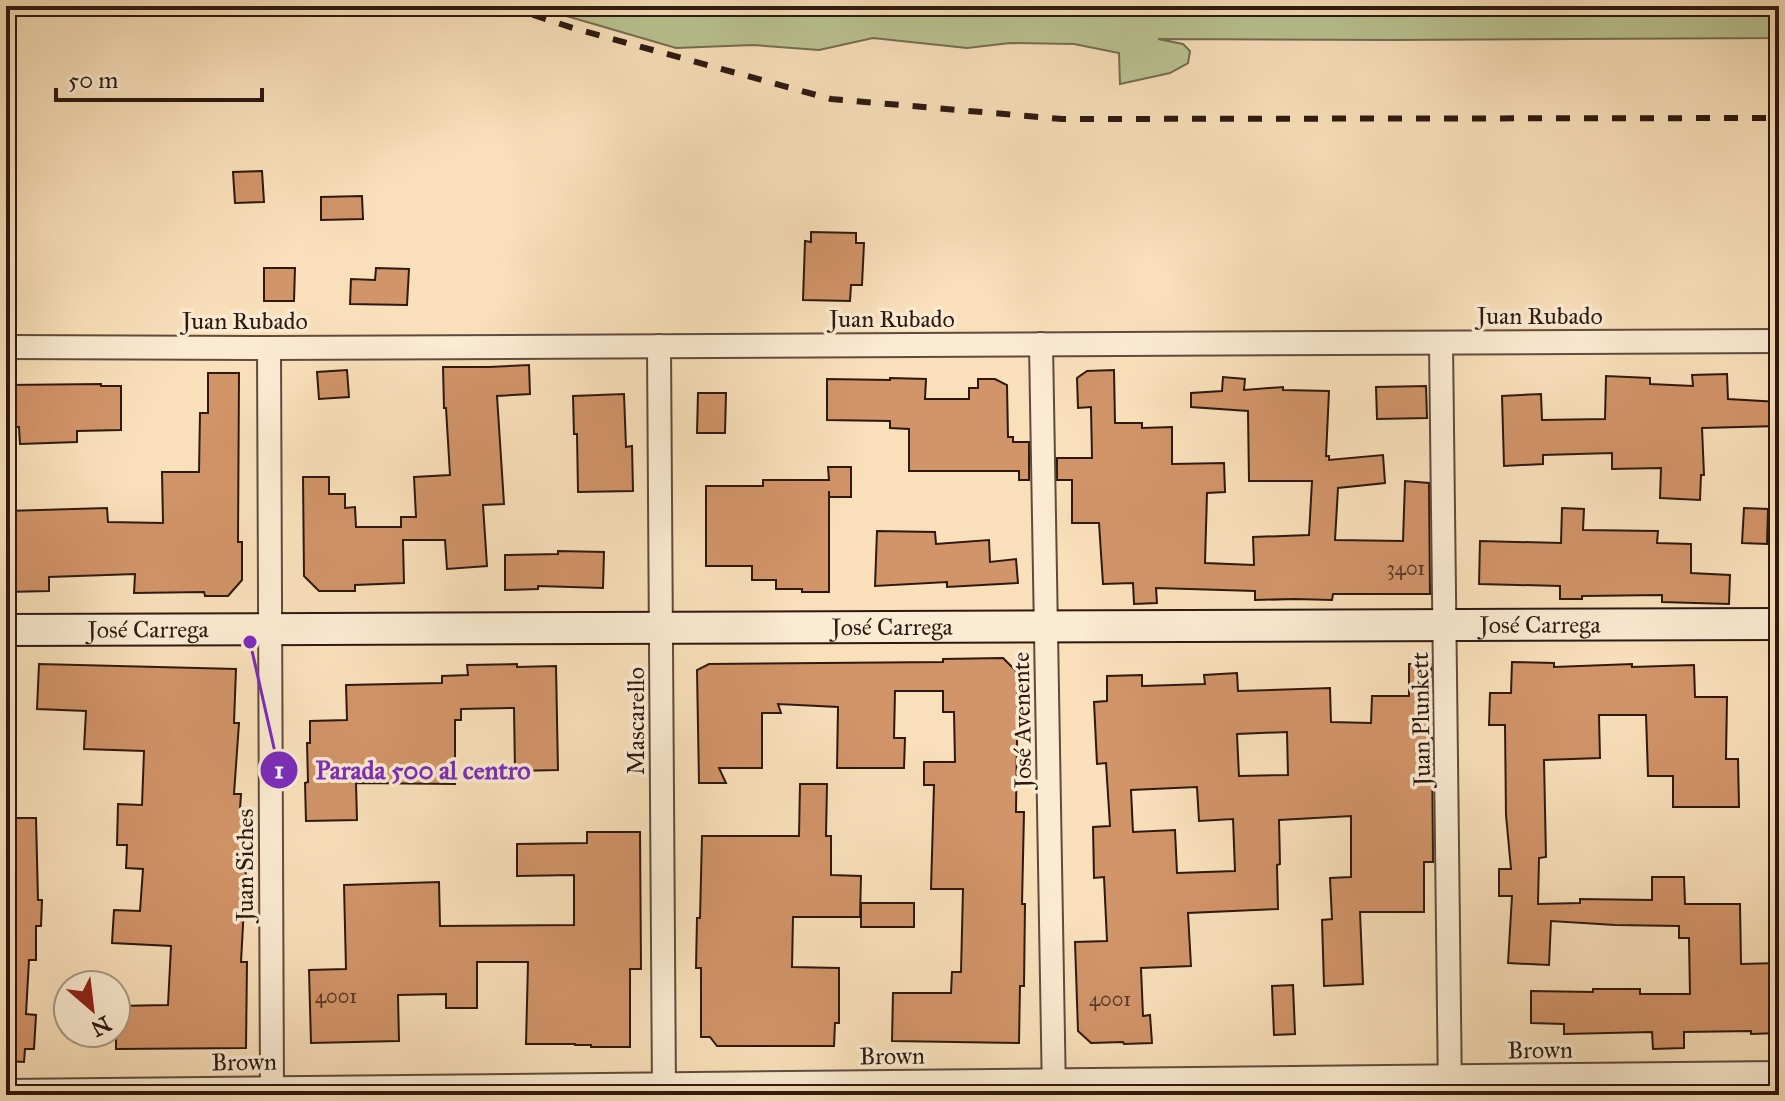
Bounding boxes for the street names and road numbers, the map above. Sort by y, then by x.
street label: Juan Rubado [1474,301,1603,331]
street label: Juan Rubado [826,304,955,334]
street label: Juan Rubado [179,306,308,336]
street label: José Carrega [1476,610,1601,640]
street label: José Carrega [828,612,953,642]
street label: José Carrega [84,614,209,645]
street label: Juan Plunkett [1405,651,1437,789]
street label: José Avenente [1006,652,1038,791]
street label: Mascarello [621,667,651,775]
street label: Juan Siches [230,809,260,924]
street label: Brown [1507,1034,1573,1066]
street label: Brown [859,1040,925,1072]
street label: Brown [211,1046,277,1078]

